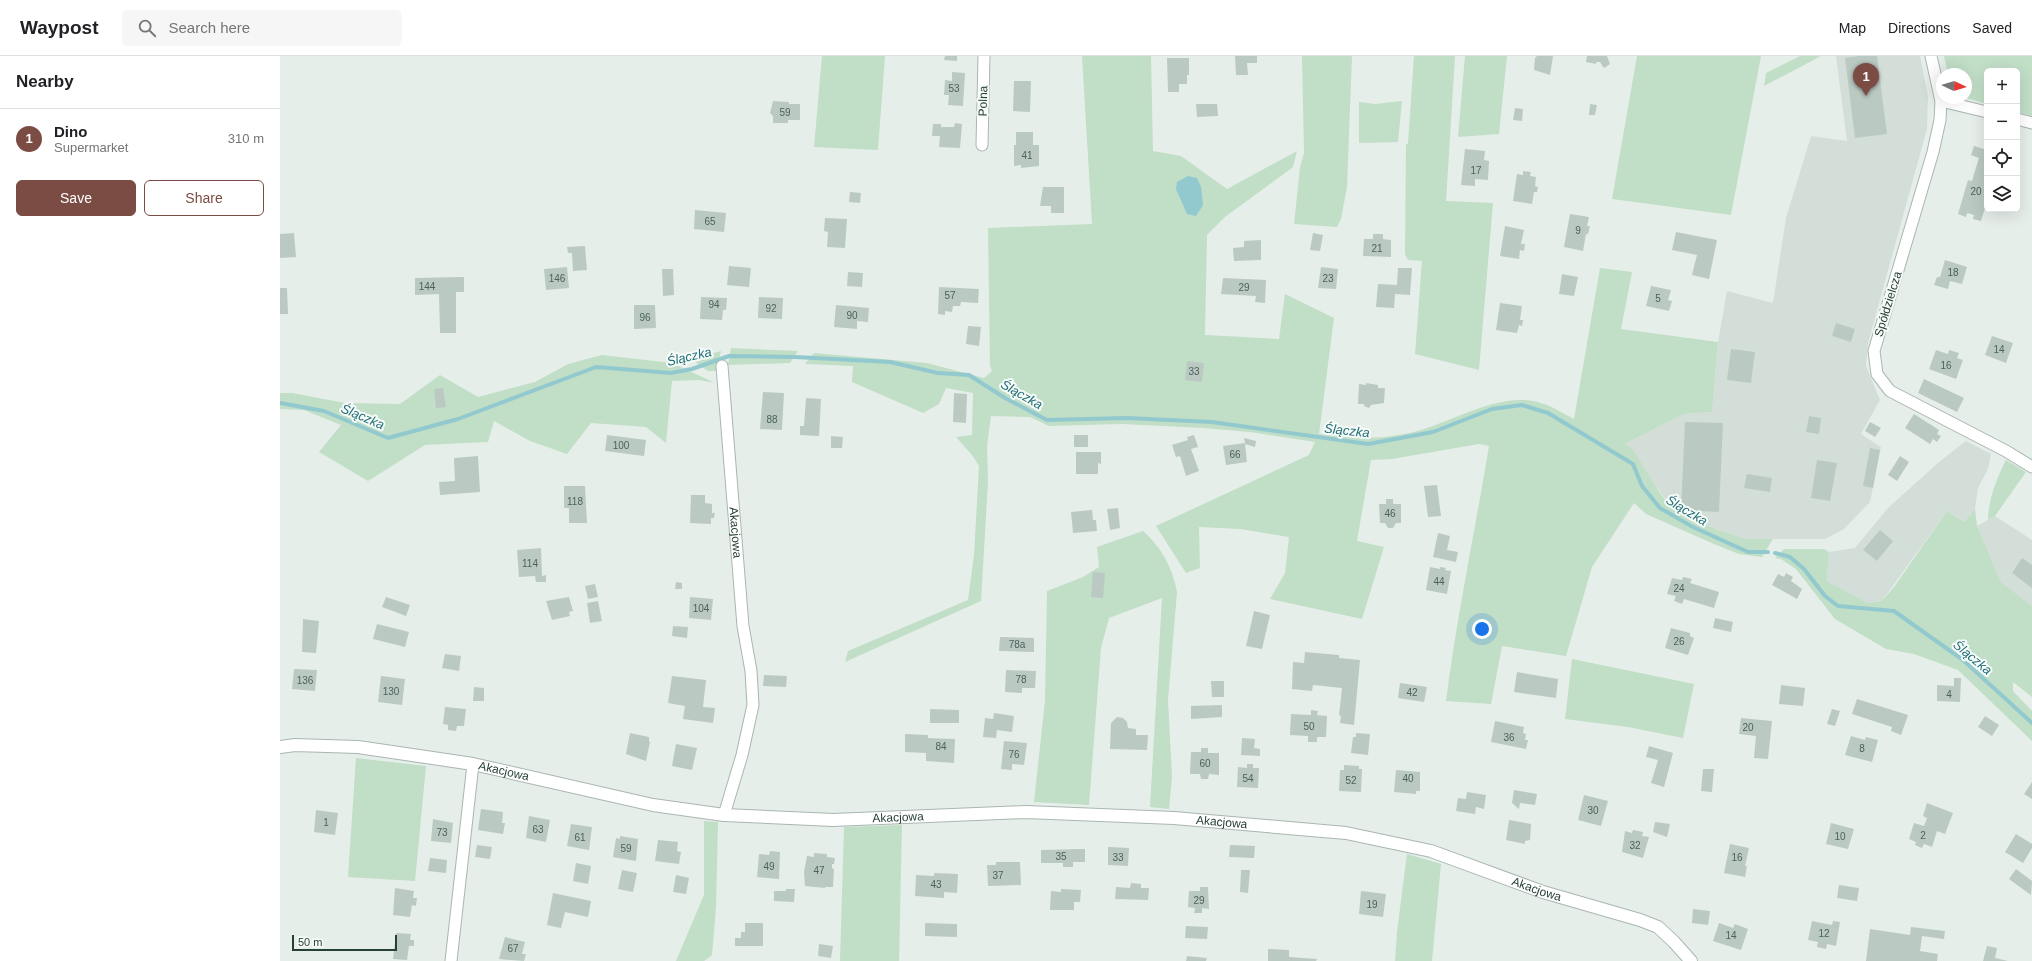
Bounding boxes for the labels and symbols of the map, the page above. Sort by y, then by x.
pin: 1 [1853,63,1879,96]
north arrow [1936,68,1972,104]
house number: 53 [948,83,960,94]
street label: Polna [976,85,990,116]
house number: 59 [779,107,791,118]
house number: 41 [1021,150,1033,161]
house number: 17 [1470,165,1482,176]
house number: 20 [1970,186,1982,197]
house number: 65 [704,216,716,227]
house number: 9 [1575,225,1581,236]
house number: 21 [1371,243,1383,254]
house number: 18 [1947,267,1959,278]
street label: Spółdzielcza [1871,269,1905,338]
house number: 146 [549,273,566,284]
house number: 23 [1322,273,1334,284]
house number: 144 [419,281,436,292]
house number: 29 [1238,282,1250,293]
house number: 57 [944,290,956,301]
house number: 5 [1655,293,1661,304]
house number: 94 [708,299,720,310]
house number: 92 [765,303,777,314]
house number: 90 [846,310,858,321]
house number: 96 [639,312,651,323]
water label: Ślączka [665,344,713,369]
house number: 14 [1993,344,2005,355]
house number: 16 [1940,360,1952,371]
house number: 33 [1188,366,1200,377]
water label: Ślączka [998,377,1045,412]
water label: Ślączka [339,401,387,432]
house number: 88 [766,414,778,425]
water label: Ślączka [1324,421,1370,440]
house number: 100 [613,440,630,451]
house number: 66 [1229,449,1241,460]
water label: Ślączka [1663,492,1710,529]
house number: 118 [567,496,583,507]
street label: Akacjowa [726,506,745,559]
house number: 46 [1384,508,1396,519]
house number: 114 [522,558,538,569]
house number: 44 [1433,576,1445,587]
house number: 24 [1673,583,1685,594]
house number: 104 [693,603,710,614]
your location [1472,619,1492,639]
house number: 26 [1673,636,1685,647]
water label: Ślączka [1950,637,1995,678]
house number: 78a [1009,639,1026,650]
house number: 78 [1015,674,1027,685]
house number: 136 [297,675,314,686]
house number: 130 [383,686,400,697]
house number: 42 [1406,687,1418,698]
house number: 4 [1946,689,1952,700]
house number: 50 [1303,721,1315,732]
house number: 20 [1742,722,1754,733]
house number: 36 [1503,732,1515,743]
house number: 84 [935,741,947,752]
house number: 8 [1859,743,1865,754]
house number: 76 [1008,749,1020,760]
street label: Akacjowa [477,758,531,784]
house number: 60 [1199,758,1211,769]
house number: 54 [1242,773,1254,784]
house number: 40 [1402,773,1414,784]
house number: 52 [1345,775,1357,786]
house number: 30 [1587,805,1599,816]
street label: Akacjowa [872,809,924,825]
street label: Akacjowa [1195,813,1248,831]
house number: 1 [323,817,329,828]
house number: 63 [532,824,544,835]
house number: 73 [436,827,448,838]
house number: 2 [1920,830,1926,841]
house number: 10 [1834,831,1846,842]
house number: 61 [574,832,586,843]
house number: 32 [1629,840,1641,851]
house number: 59 [620,843,632,854]
house number: 35 [1055,851,1067,862]
house number: 33 [1112,852,1124,863]
house number: 16 [1731,852,1743,863]
house number: 49 [763,861,775,872]
house number: 47 [813,865,825,876]
house number: 37 [992,870,1004,881]
street label: Akacjowa [1510,874,1563,904]
house number: 43 [930,879,942,890]
house number: 29 [1193,895,1205,906]
house number: 19 [1366,899,1378,910]
house number: 12 [1818,928,1830,939]
house number: 14 [1725,930,1737,941]
scale bar [292,933,397,952]
house number: 67 [507,943,519,954]

